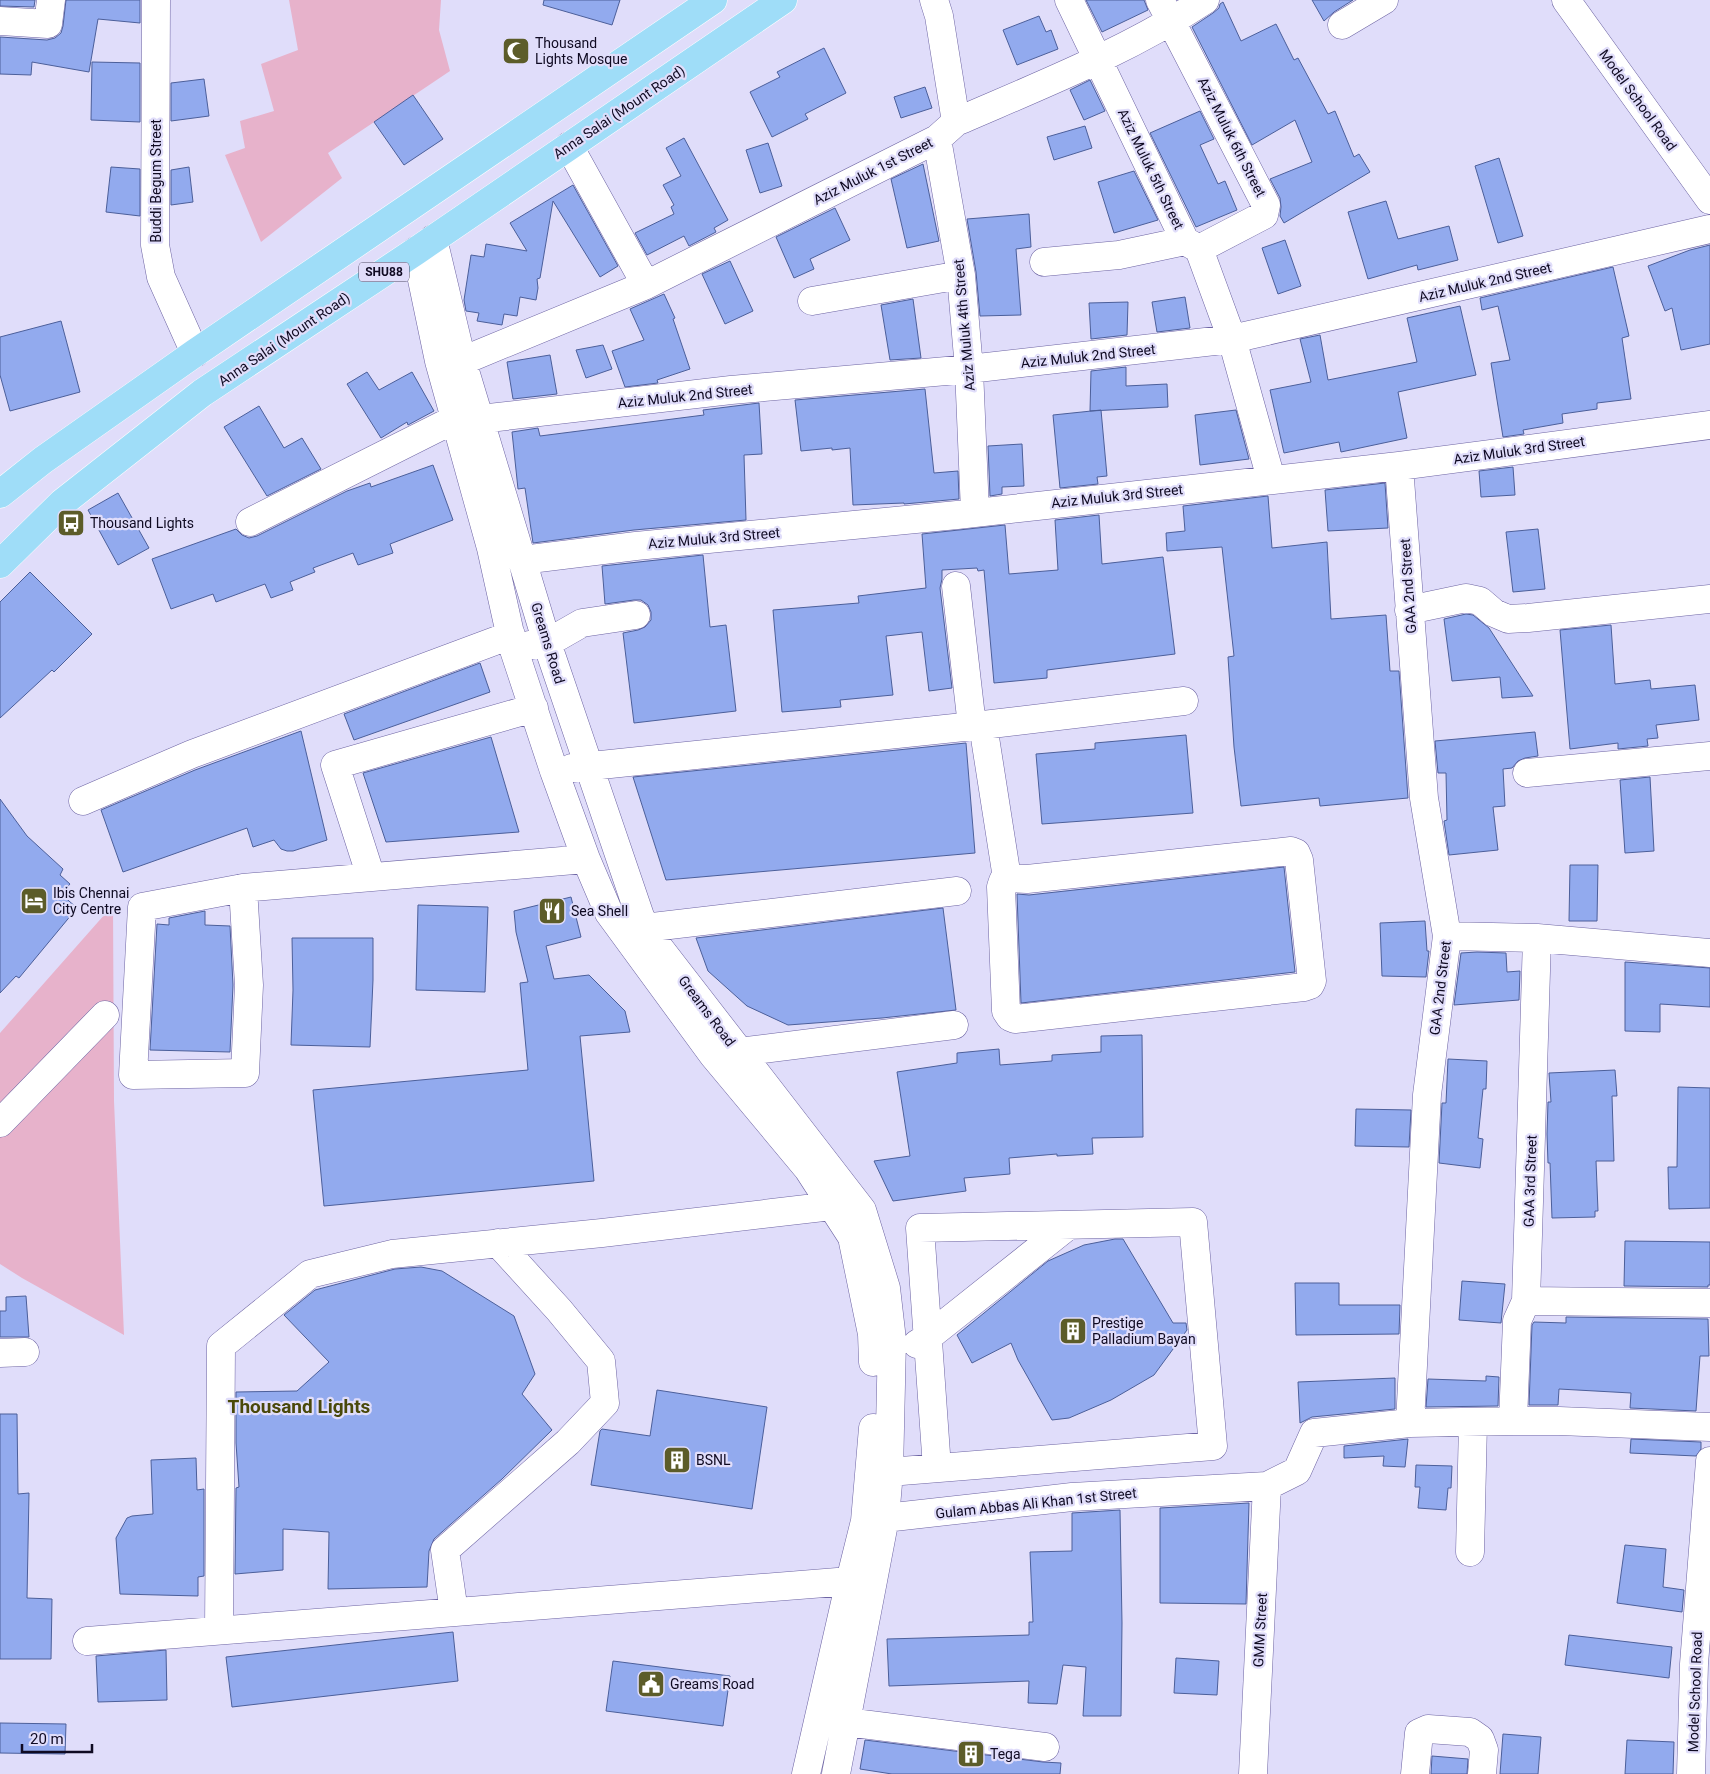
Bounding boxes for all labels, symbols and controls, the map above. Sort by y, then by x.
place label: Thousand Lights Mosque [535,35,627,67]
mosque icon: Thousand Lights Mosque [501,36,531,66]
street label: Model School Road [1596,46,1680,154]
street label: Anna Salai (Mount Road) [550,62,688,163]
street label: Aziz Muluk 6th Street [1195,74,1269,200]
street label: Aziz Muluk 5th Street [1115,106,1187,232]
street label: Buddi Begum Street [148,119,164,243]
street label: Aziz Muluk 1st Street [811,134,936,208]
street label: Aziz Muluk 4th Street [950,258,978,392]
street label: Aziz Muluk 2nd Street [1417,259,1553,305]
road number: SHU88 [359,262,409,282]
street label: Anna Salai (Mount Road) [215,289,353,390]
street label: Aziz Muluk 2nd Street [1020,341,1157,371]
street label: Aziz Muluk 2nd Street [617,381,754,411]
street label: Aziz Muluk 3rd Street [1452,433,1586,467]
street label: Aziz Muluk 3rd Street [1050,481,1184,511]
bus stop icon: Thousand Lights [56,508,86,538]
place label: Thousand Lights [90,515,194,531]
street label: Aziz Muluk 3rd Street [647,524,781,552]
street label: GAA 2nd Street [1397,538,1419,634]
street label: Greams Road [528,600,568,686]
place label: Ibis Chennai City Centre [53,885,130,917]
hotel icon: Ibis Chennai City Centre [19,886,49,916]
restaurant icon: Sea Shell [537,896,567,926]
place label: Sea Shell [571,903,628,919]
street label: GAA 2nd Street [1426,939,1454,1036]
street label: Greams Road [675,973,739,1049]
street label: GAA 3rd Street [1520,1134,1540,1227]
place label: Prestige Palladium Bayan [1092,1315,1196,1347]
building icon: Prestige Palladium Bayan [1058,1316,1088,1346]
district label: Thousand Lights [228,1395,371,1418]
building icon: BSNL [662,1445,692,1475]
place label: BSNL [696,1452,731,1468]
street label: Gulam Abbas Ali Khan 1st Street [935,1484,1138,1522]
street label: GMM Street [1250,1592,1270,1668]
street label: Model School Road [1685,1631,1705,1753]
public building icon: Greams Road [636,1669,666,1699]
place label: Greams Road [670,1676,754,1692]
scale bar [22,1722,92,1754]
text: 20 m [30,1730,64,1748]
building icon: Tega [956,1739,986,1769]
place label: Tega [990,1746,1021,1762]

